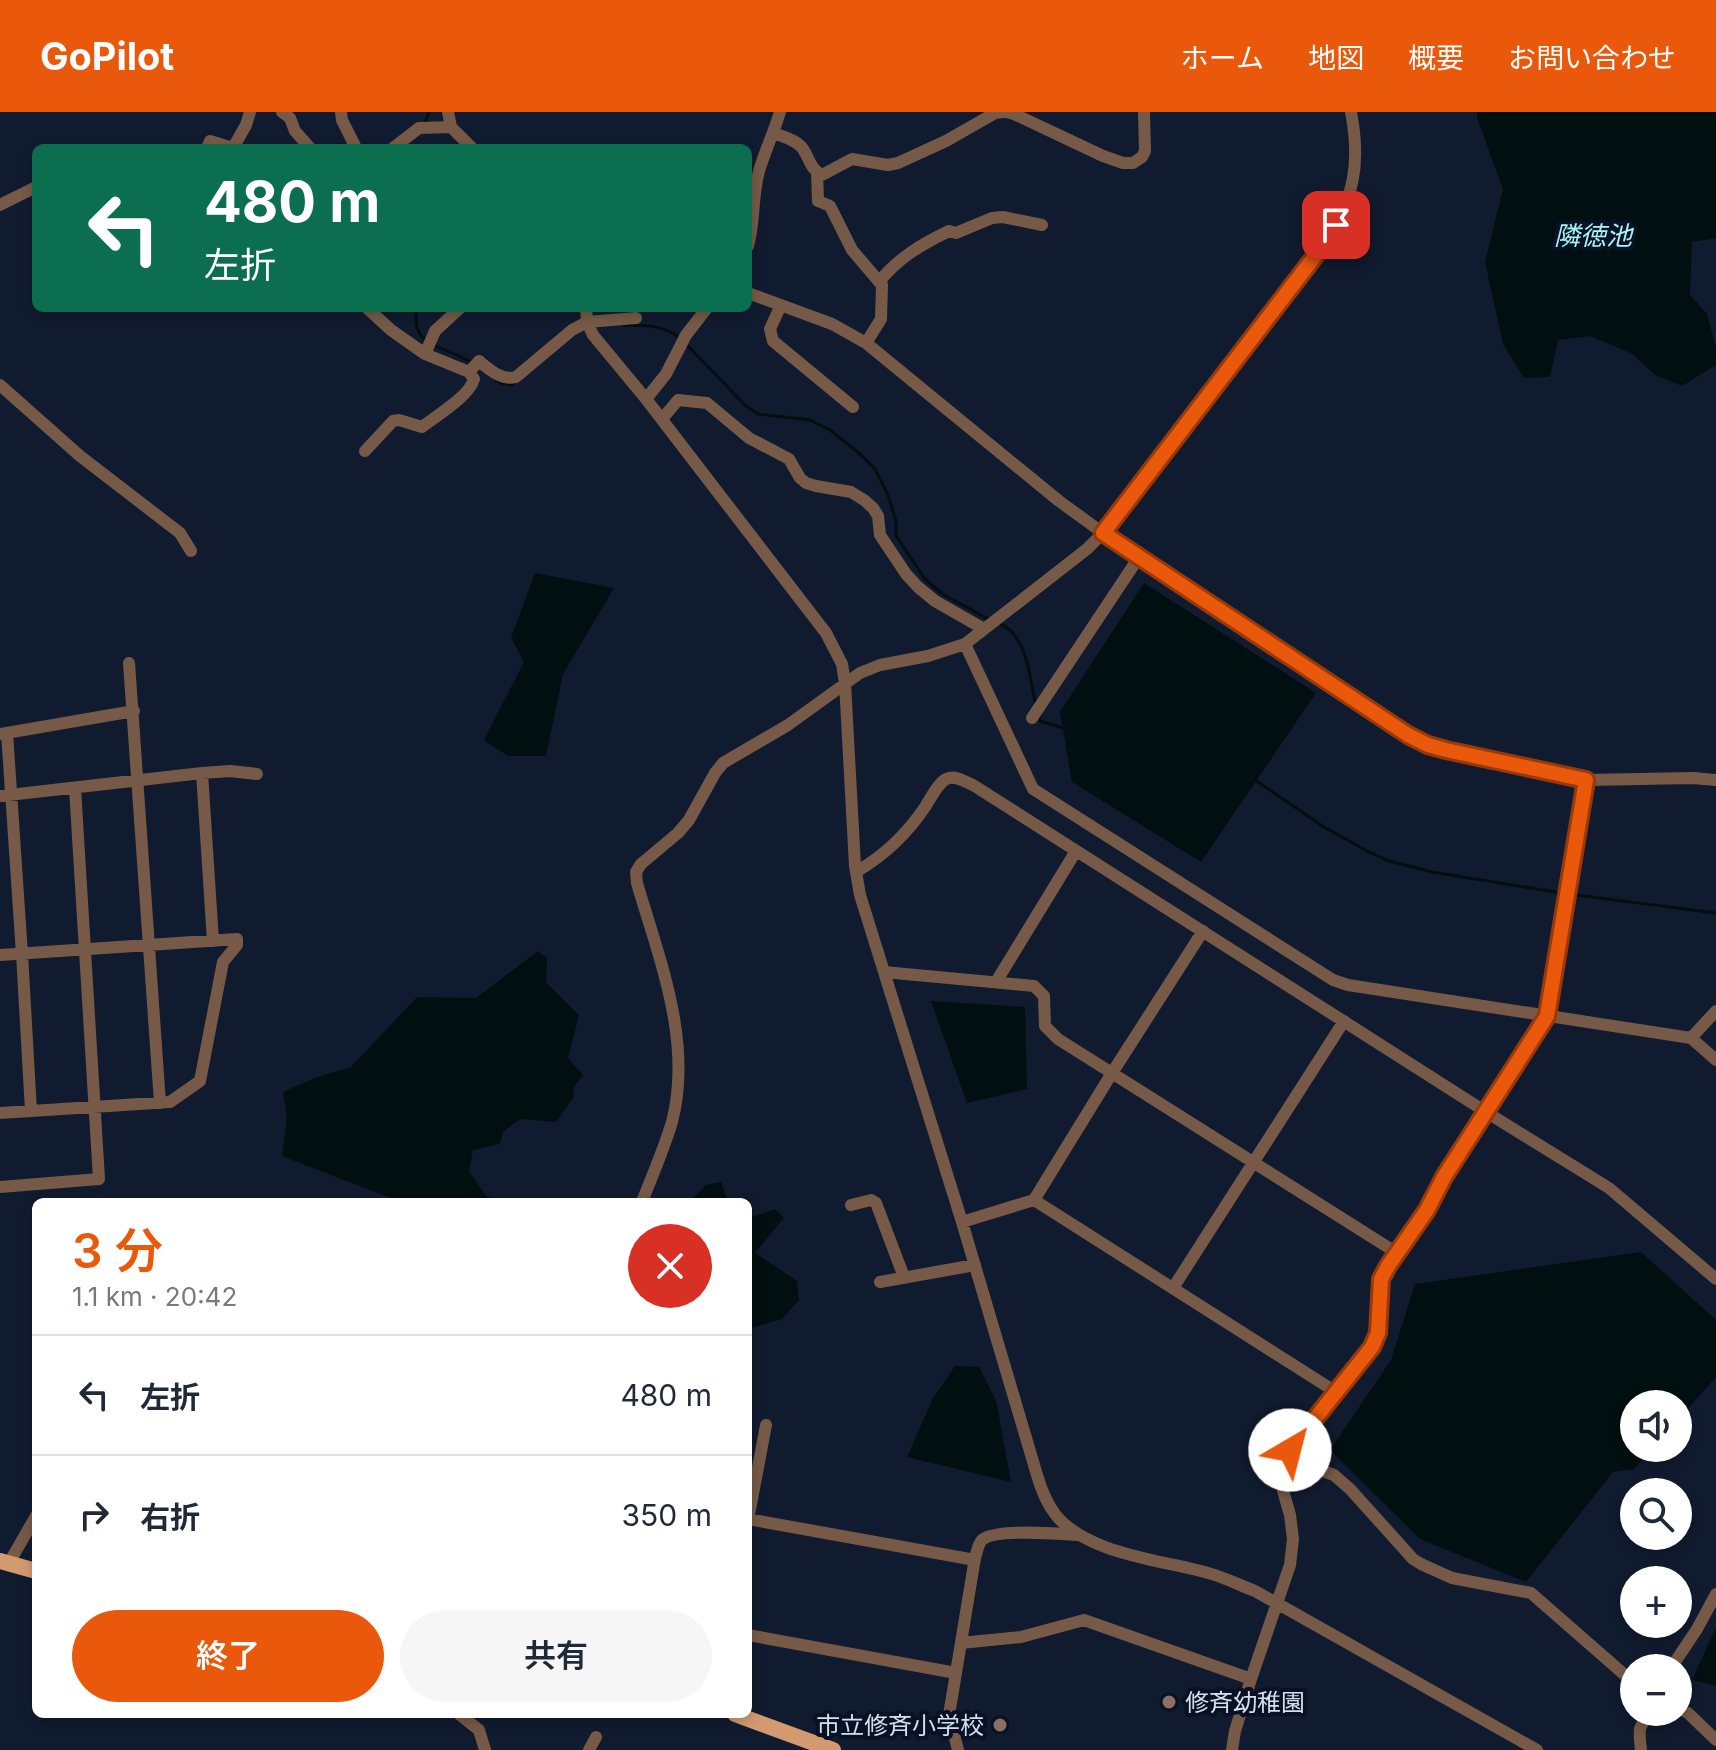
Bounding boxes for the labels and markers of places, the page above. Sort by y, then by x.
pin [1302,191,1370,259]
place label: 修斉幼稚園 [1185,1688,1305,1717]
marker: 修斉幼稚園 [1160,1693,1178,1711]
place label: 市立修斉小学校 [816,1711,984,1740]
marker: 市立修斉小学校 [991,1716,1009,1734]

